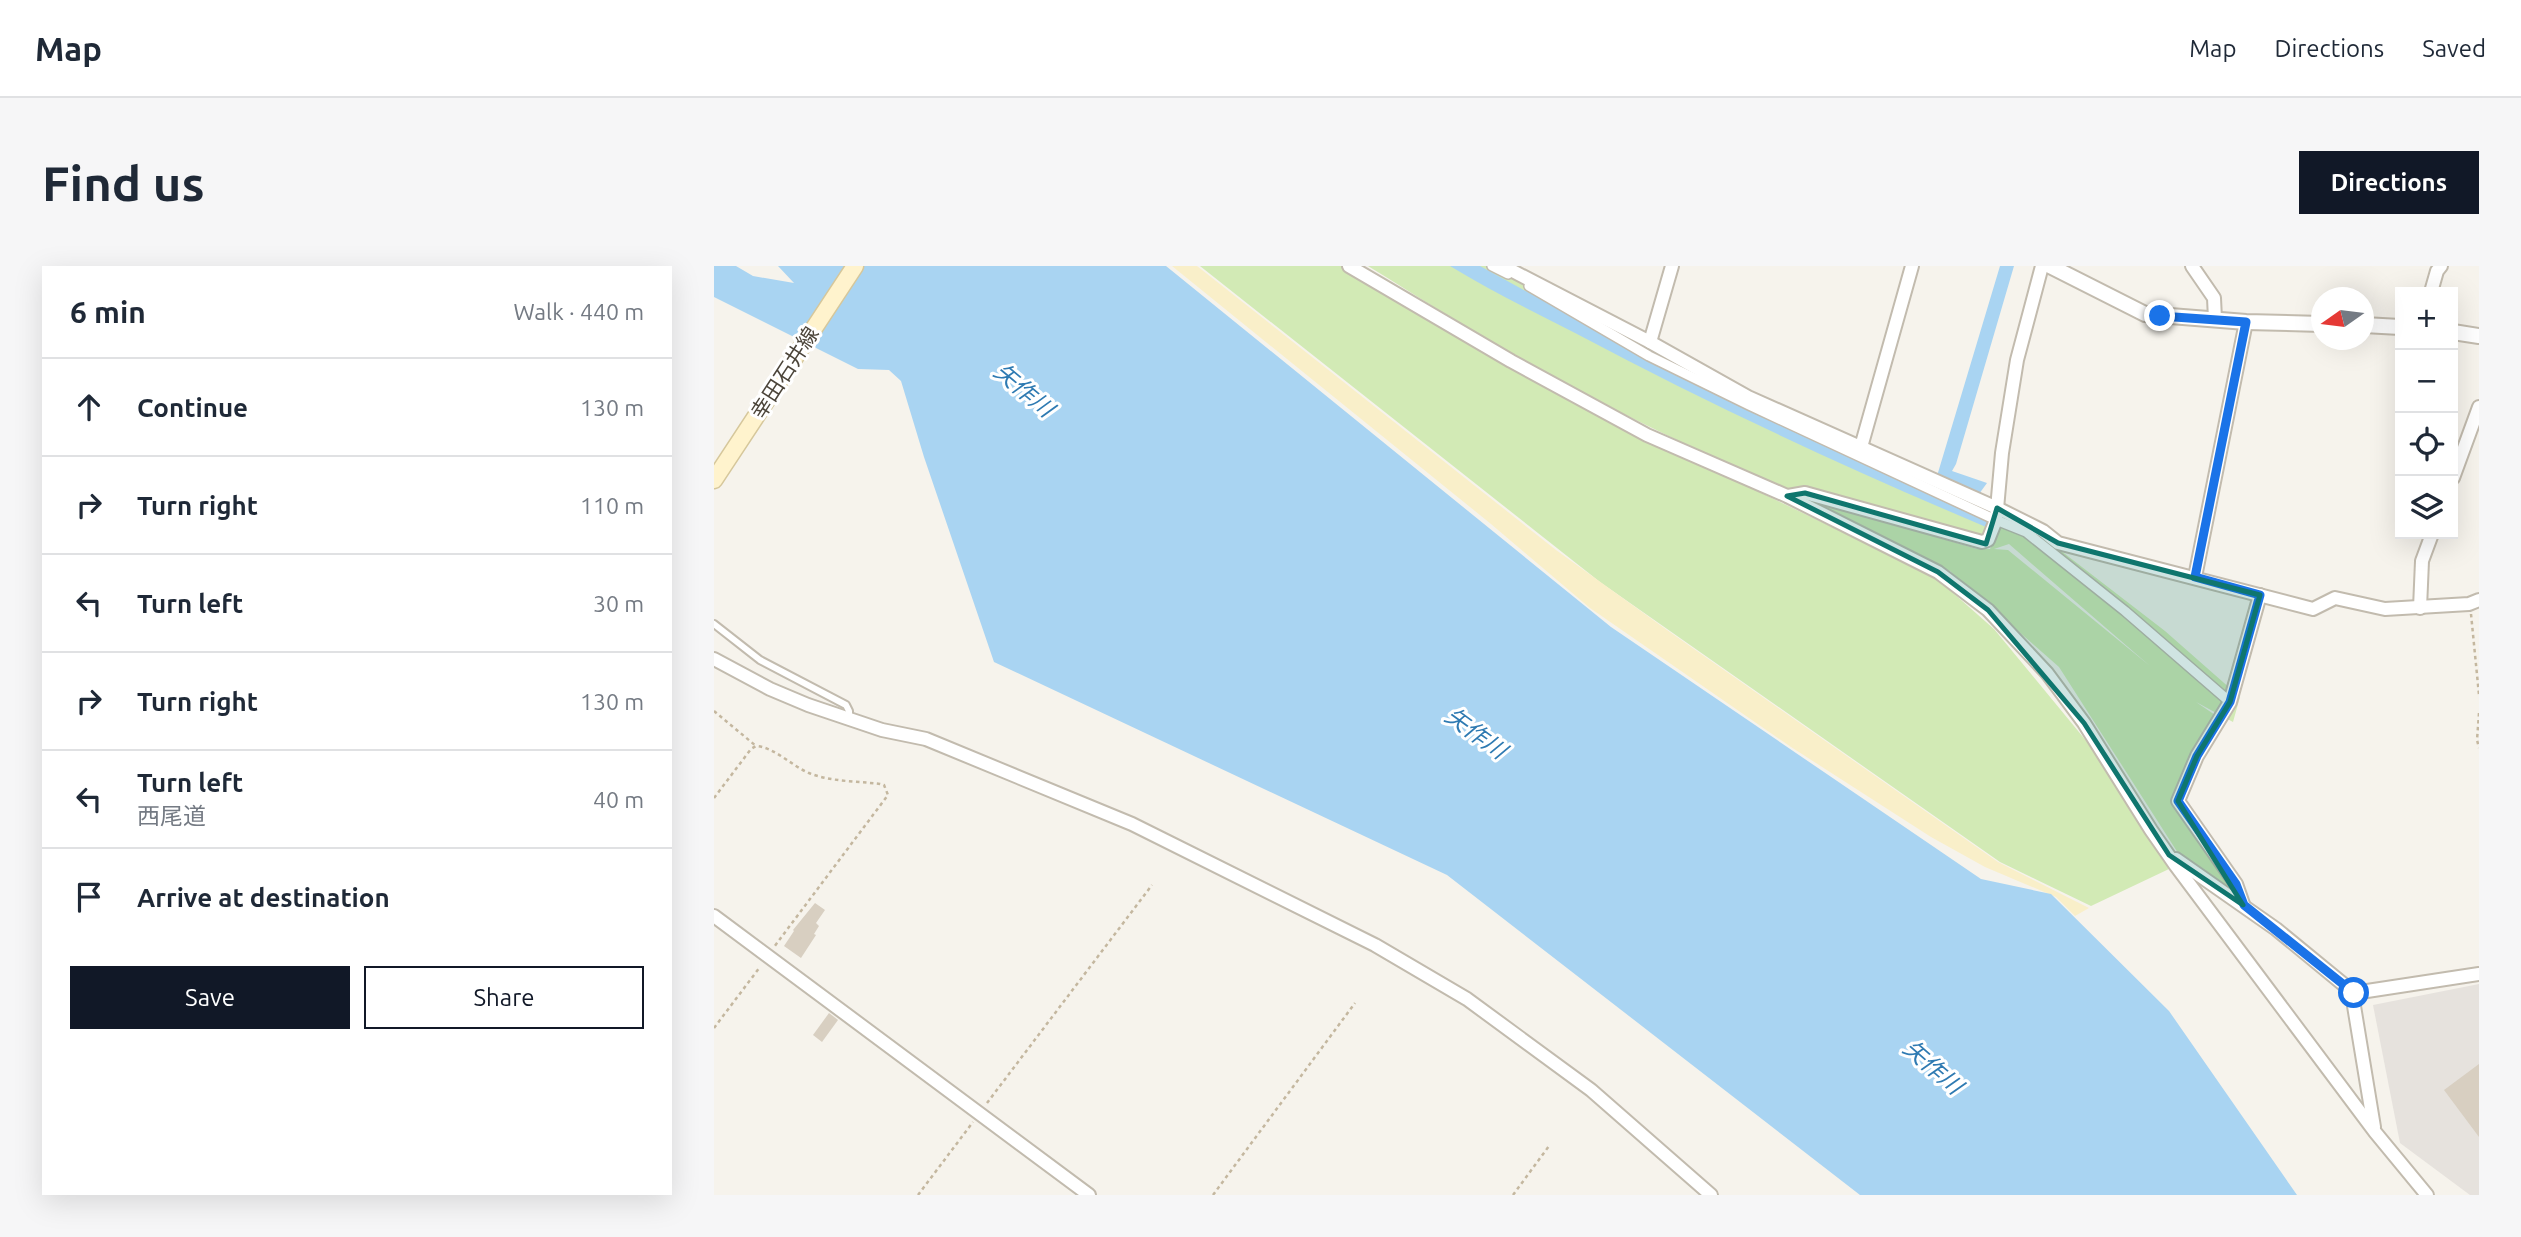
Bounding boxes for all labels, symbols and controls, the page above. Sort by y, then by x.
text: Map [35,30,102,67]
text: Map [2189,35,2236,62]
text: Directions [2274,35,2384,62]
text: Saved [2422,35,2486,62]
button: Directions [2299,151,2479,214]
text: Find us [42,155,205,210]
north arrow [2311,287,2374,350]
map controls [2395,287,2458,539]
button: + [2395,287,2458,350]
text: 6 min [70,295,146,329]
text: Walk · 440 m [513,299,644,324]
route end [2144,300,2175,331]
street label: 幸田石井線 [746,322,823,423]
button: − [2395,350,2458,413]
water label: 矢作川 [990,358,1061,423]
icon: ahead [70,388,108,426]
text: Continue [137,393,248,422]
text: 130 m [580,395,644,420]
button: locate [2395,413,2458,476]
button: layers [2395,476,2458,539]
icon: right [70,486,108,524]
text: Turn right [137,491,258,520]
text: 110 m [580,493,644,518]
icon: left [70,584,108,622]
text: Turn left [137,589,243,618]
text: 30 m [593,591,644,616]
icon: right [70,682,108,720]
text: Turn right [137,687,258,716]
text: 130 m [580,689,644,714]
water label: 矢作川 [1441,702,1514,765]
text: Turn left [137,768,243,797]
icon: left [70,780,108,818]
text: 40 m [593,787,644,812]
text: 西尾道 [137,803,206,828]
icon: arrive [70,878,108,916]
text: Arrive at destination [137,883,390,912]
button: Save [70,966,350,1029]
button: Share [364,966,644,1029]
route start [2338,977,2369,1008]
water label: 矢作川 [1899,1035,1970,1101]

